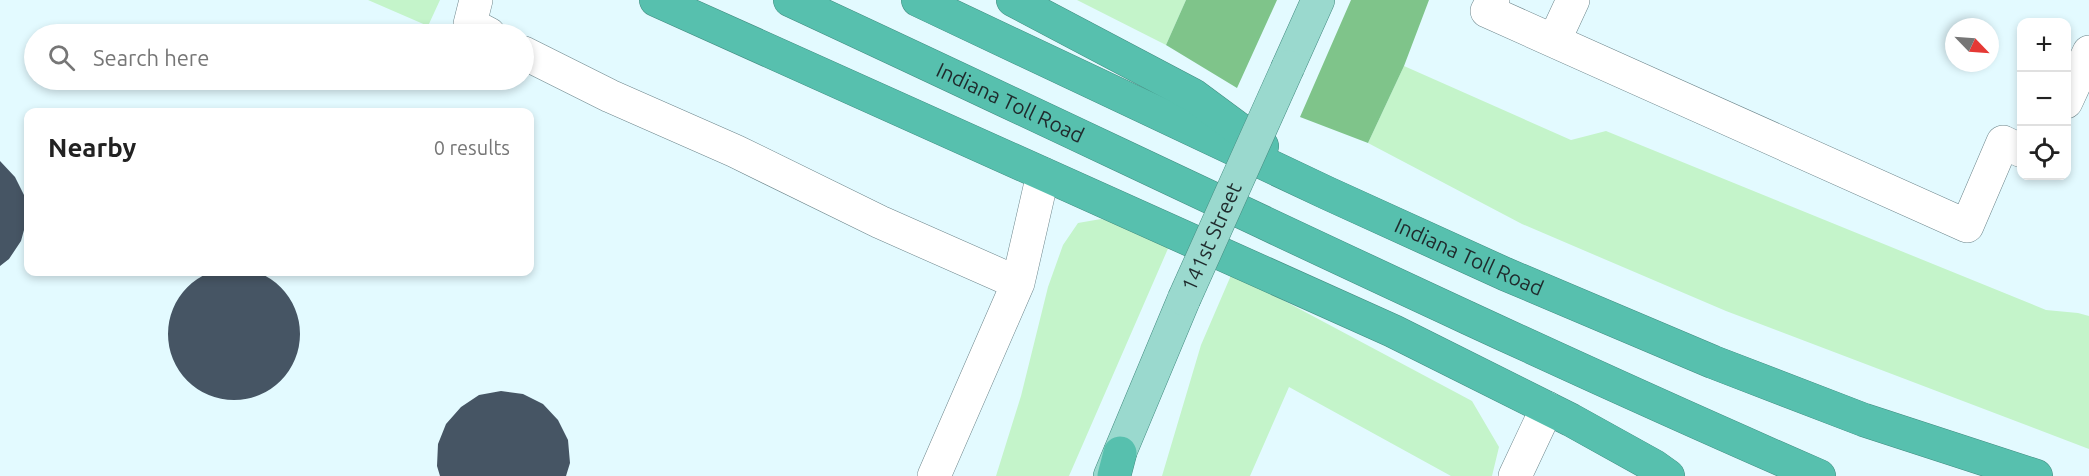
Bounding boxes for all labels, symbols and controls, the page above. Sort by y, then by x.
north arrow [1945,18,1999,72]
map controls [2017,18,2071,180]
button: + [2017,18,2071,72]
search box [24,24,534,90]
icon: search [45,41,78,74]
text: Search here [93,45,209,70]
street label: Indiana Toll Road [933,57,1088,147]
button: − [2017,72,2071,126]
button: locate [2017,126,2071,180]
text: Nearby [48,133,136,162]
text: 0 results [434,136,510,159]
street label: 141st Street [1176,178,1246,295]
street label: Indiana Toll Road [1391,212,1547,300]

